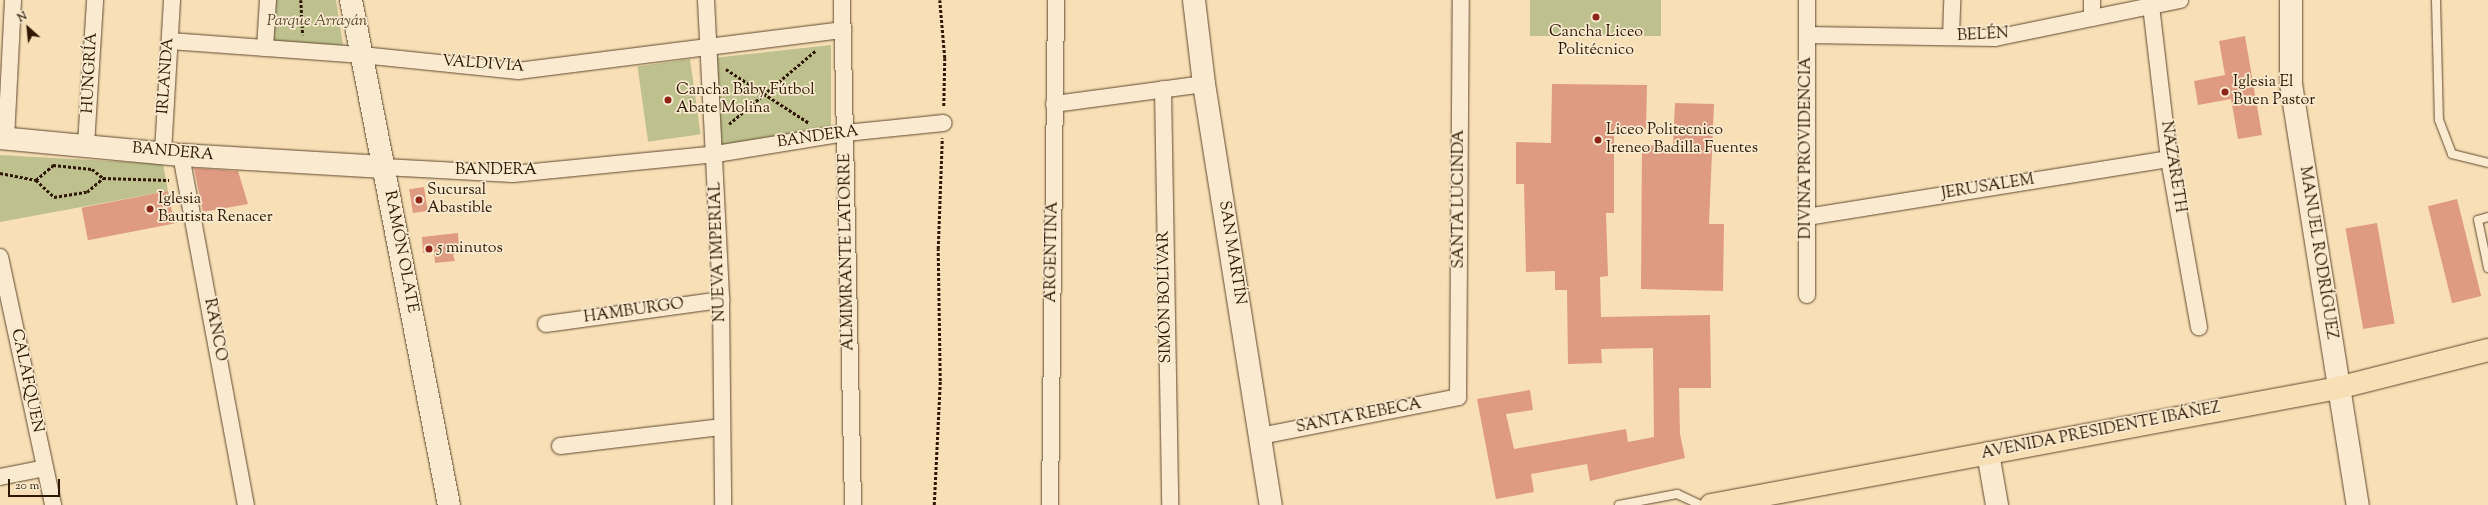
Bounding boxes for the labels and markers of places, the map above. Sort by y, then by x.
marker: Cancha Liceo Politécnico [1591,12,1601,22]
place label: Cancha Liceo Politécnico [1549,23,1643,61]
place label: Iglesia El Buen Pastor [2233,73,2315,111]
place label: Cancha Baby Fútbol Abate Molina [676,81,815,119]
marker: Iglesia El Buen Pastor [2220,87,2230,97]
marker: Cancha Baby Fútbol Abate Molina [663,95,673,105]
place label: Liceo Politecnico Ireneo Badilla Fuentes [1606,121,1758,159]
marker: Liceo Politecnico Ireneo Badilla Fuentes [1593,135,1603,145]
place label: Sucursal Abastible [427,181,493,219]
place label: Iglesia Bautista Renacer [158,190,273,228]
marker: Sucursal Abastible [414,195,424,205]
marker: Iglesia Bautista Renacer [145,204,155,214]
place label: 5 minutos [437,239,503,259]
marker: 5 minutos [424,244,434,254]

